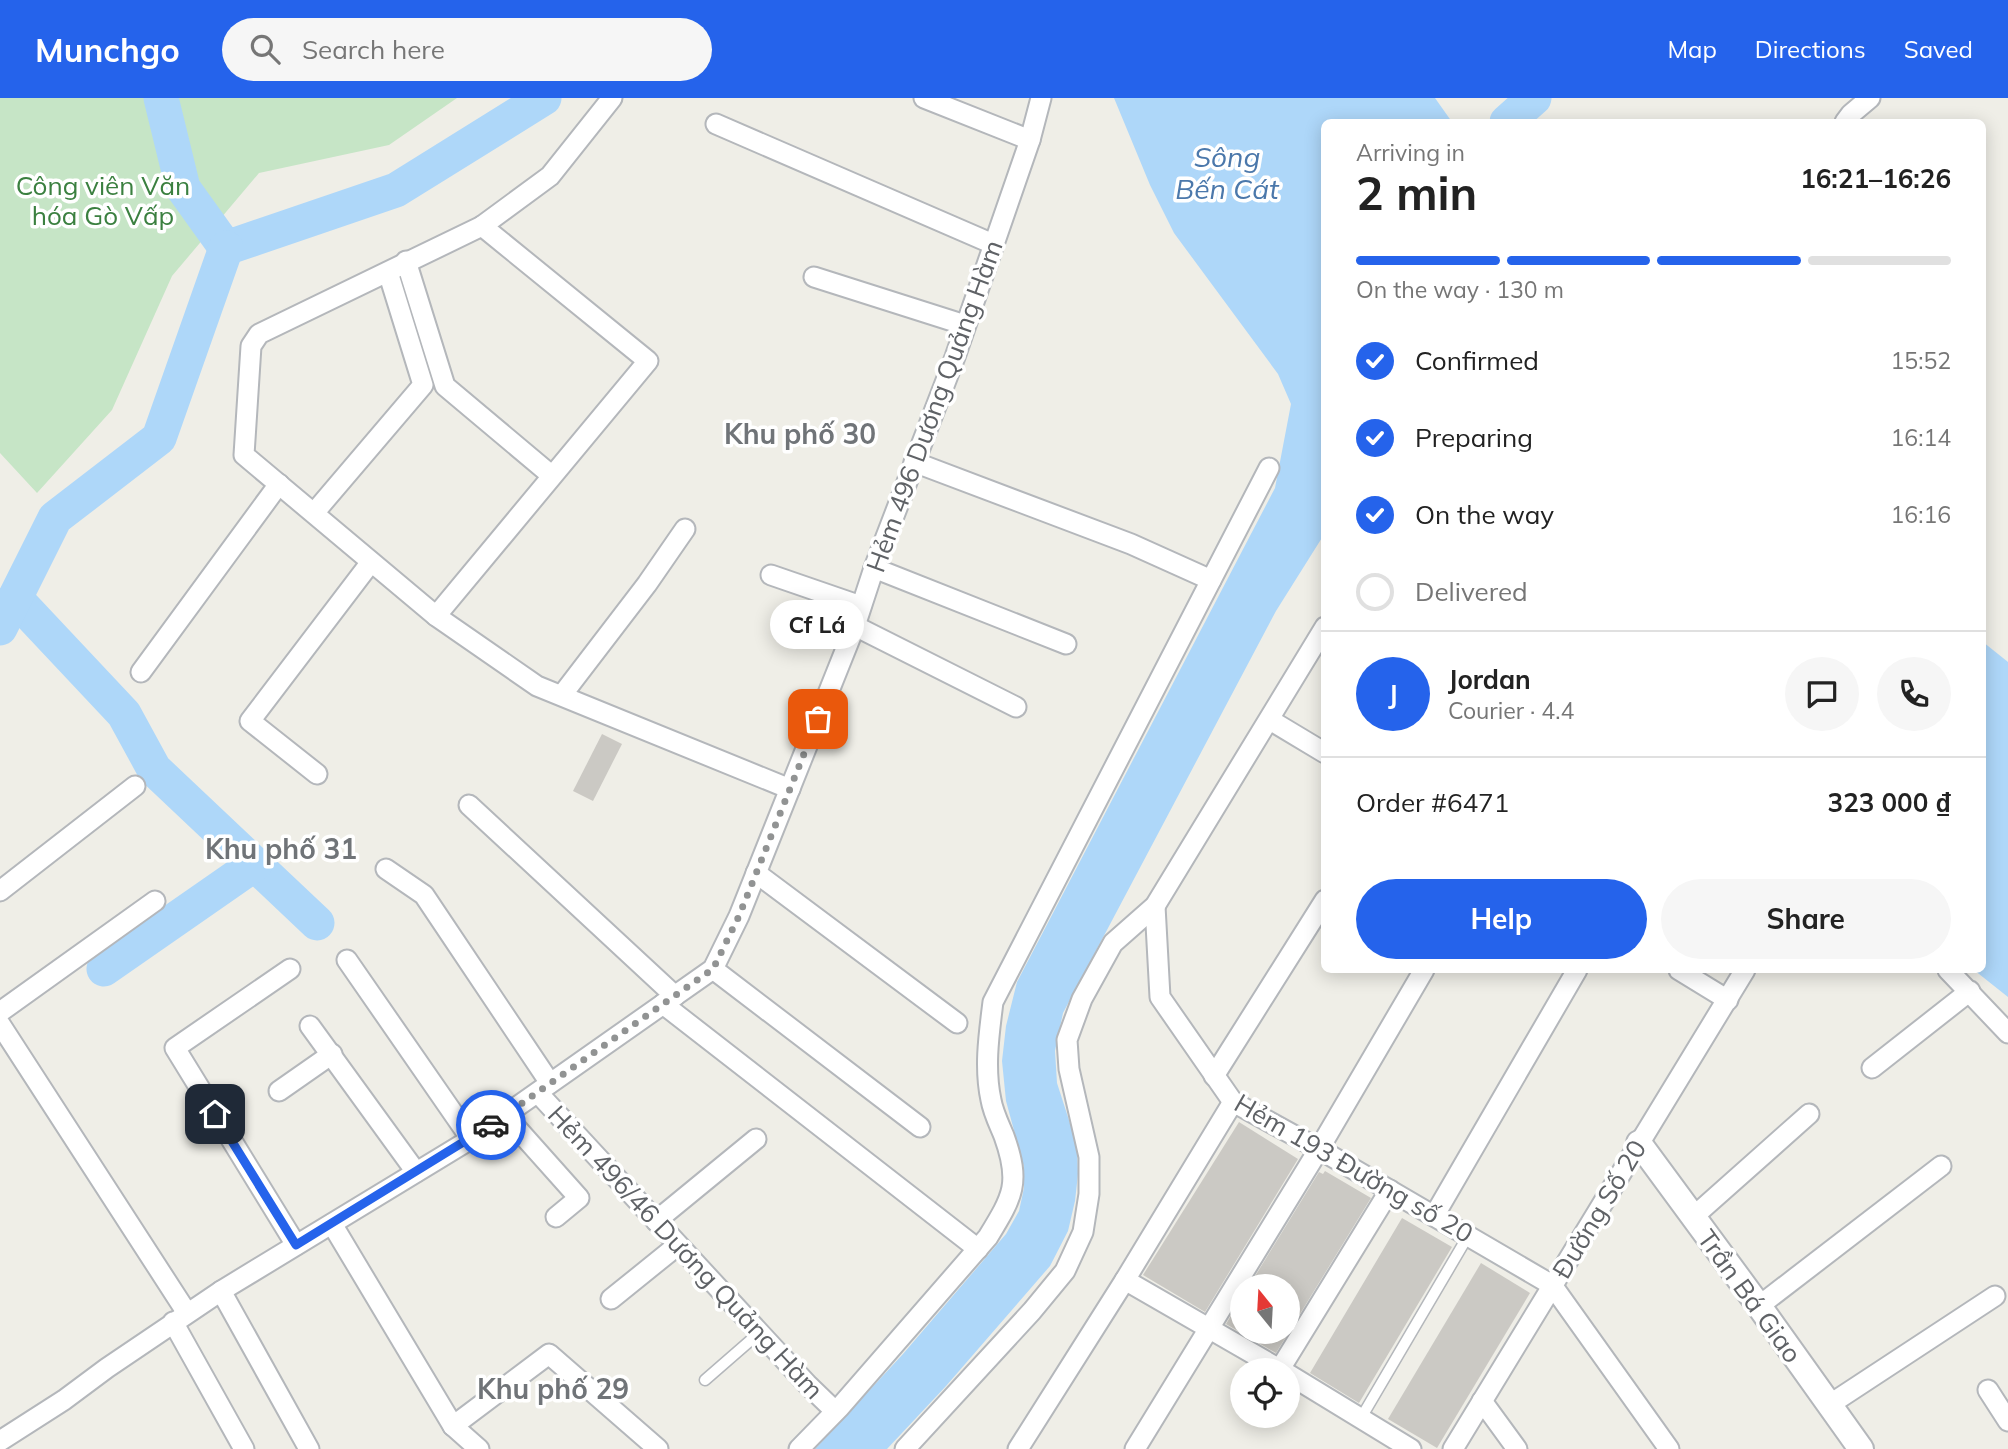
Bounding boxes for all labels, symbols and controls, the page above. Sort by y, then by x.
search box [222,18,712,81]
text: Munchgo [35,29,180,70]
icon: search [246,30,284,68]
text: Search here [302,33,445,66]
text: Map [1667,34,1717,64]
text: Directions [1755,34,1866,64]
text: Saved [1904,34,1973,64]
text: Arriving in [1356,138,1465,167]
water label: Sông Bến Cát [1175,139,1280,206]
text: 16:21–16:26 [1800,162,1951,195]
text: 2 min [1356,164,1477,222]
park label: Công viên Văn hóa Gò Vấp [16,169,190,232]
street label: Hẻm 496 Dương Quảng Hàm [858,235,1010,577]
text: On the way · 130 m [1356,275,1564,304]
icon: check [1356,342,1394,380]
text: Confirmed [1415,344,1539,377]
text: 15:52 [1891,346,1951,375]
district label: Khu phố 30 [724,416,876,451]
icon: check [1356,419,1394,457]
text: Preparing [1415,421,1533,454]
text: 16:14 [1891,423,1951,452]
icon: check [1356,496,1394,534]
text: On the way [1415,498,1554,531]
text: 16:16 [1891,500,1951,529]
text: Delivered [1415,575,1528,608]
callout: Cf Lá [771,600,865,649]
text: Cf Lá [788,610,846,639]
button: chat [1785,657,1859,731]
button: phone [1877,657,1951,731]
text: Jordan [1448,663,1531,696]
text: J [1388,678,1398,711]
pin [788,689,848,749]
text: Courier · 4.4 [1448,696,1574,725]
icon: bag [799,700,837,738]
text: Order #6471 [1356,786,1509,819]
text: 323 000 ₫ [1828,786,1951,819]
district label: Khu phố 31 [205,831,357,866]
button: Help [1356,879,1647,959]
button: Share [1661,879,1951,959]
pin [185,1084,245,1144]
street label: Hẻm 193 Đường số 20 [1229,1086,1479,1250]
courier [456,1090,526,1160]
icon: home [196,1095,234,1133]
street label: Hẻm 496/46 Dương Quảng Hàm [541,1098,831,1406]
icon: car [472,1106,510,1144]
street label: Đường Số 20 [1545,1134,1653,1284]
street label: Trần Bá Giao [1691,1223,1809,1369]
north arrow [1230,1274,1300,1344]
map controls [1230,1274,1300,1428]
button: locate [1230,1358,1300,1428]
district label: Khu phố 29 [477,1371,629,1406]

